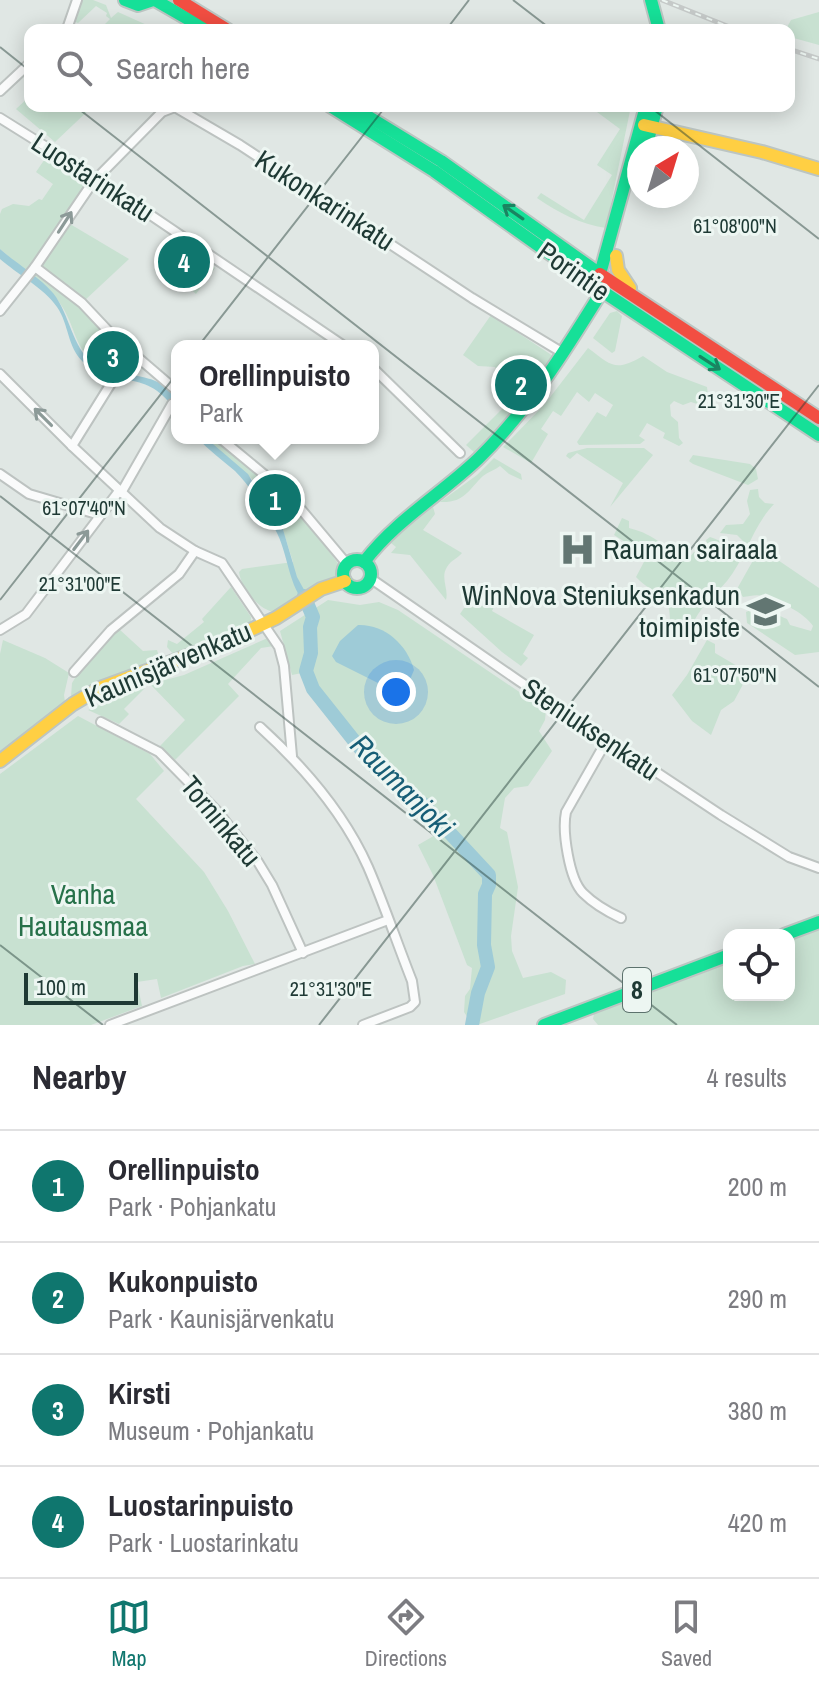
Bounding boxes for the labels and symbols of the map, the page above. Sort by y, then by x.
street label: Luostarinkatu [24,123,162,231]
north arrow [627,136,699,208]
street label: Kukonkarinkatu [248,141,402,259]
one-way arrow [503,204,525,221]
one-way arrow [57,211,73,234]
text: 61°08'00"N [693,212,777,239]
pin: 4 [158,232,210,292]
street label: Porintie [530,232,618,310]
pin: 3 [87,327,139,387]
pin: 2 [495,355,547,415]
one-way arrow [699,355,721,371]
text: 21°31'30"E [698,387,780,414]
one-way arrow [34,408,53,427]
pin: 1 [249,470,301,530]
text: 61°07'40"N [42,494,126,521]
one-way arrow [72,530,89,552]
hospital icon: Rauman sairaala [558,530,596,568]
place label: Rauman sairaala [603,530,778,568]
text: 21°31'00"E [39,570,121,597]
place label: WinNova Steniuksenkadun toimipiste [462,576,740,646]
school or university icon: WinNova Steniuksenkadun toimipiste [747,592,785,630]
street label: Kaunisjärvenkatu [79,612,257,716]
text: 61°07'50"N [693,661,777,688]
street label: Steniuksenkatu [515,669,667,789]
your location [376,672,416,712]
water label: Raumanjoki [342,725,463,846]
street label: Torninkatu [172,768,270,874]
park label: Vanha Hautausmaa [18,875,148,945]
road number: 8 [623,968,651,1012]
scale bar [24,969,138,1005]
text: 21°31'30"E [290,975,372,1002]

